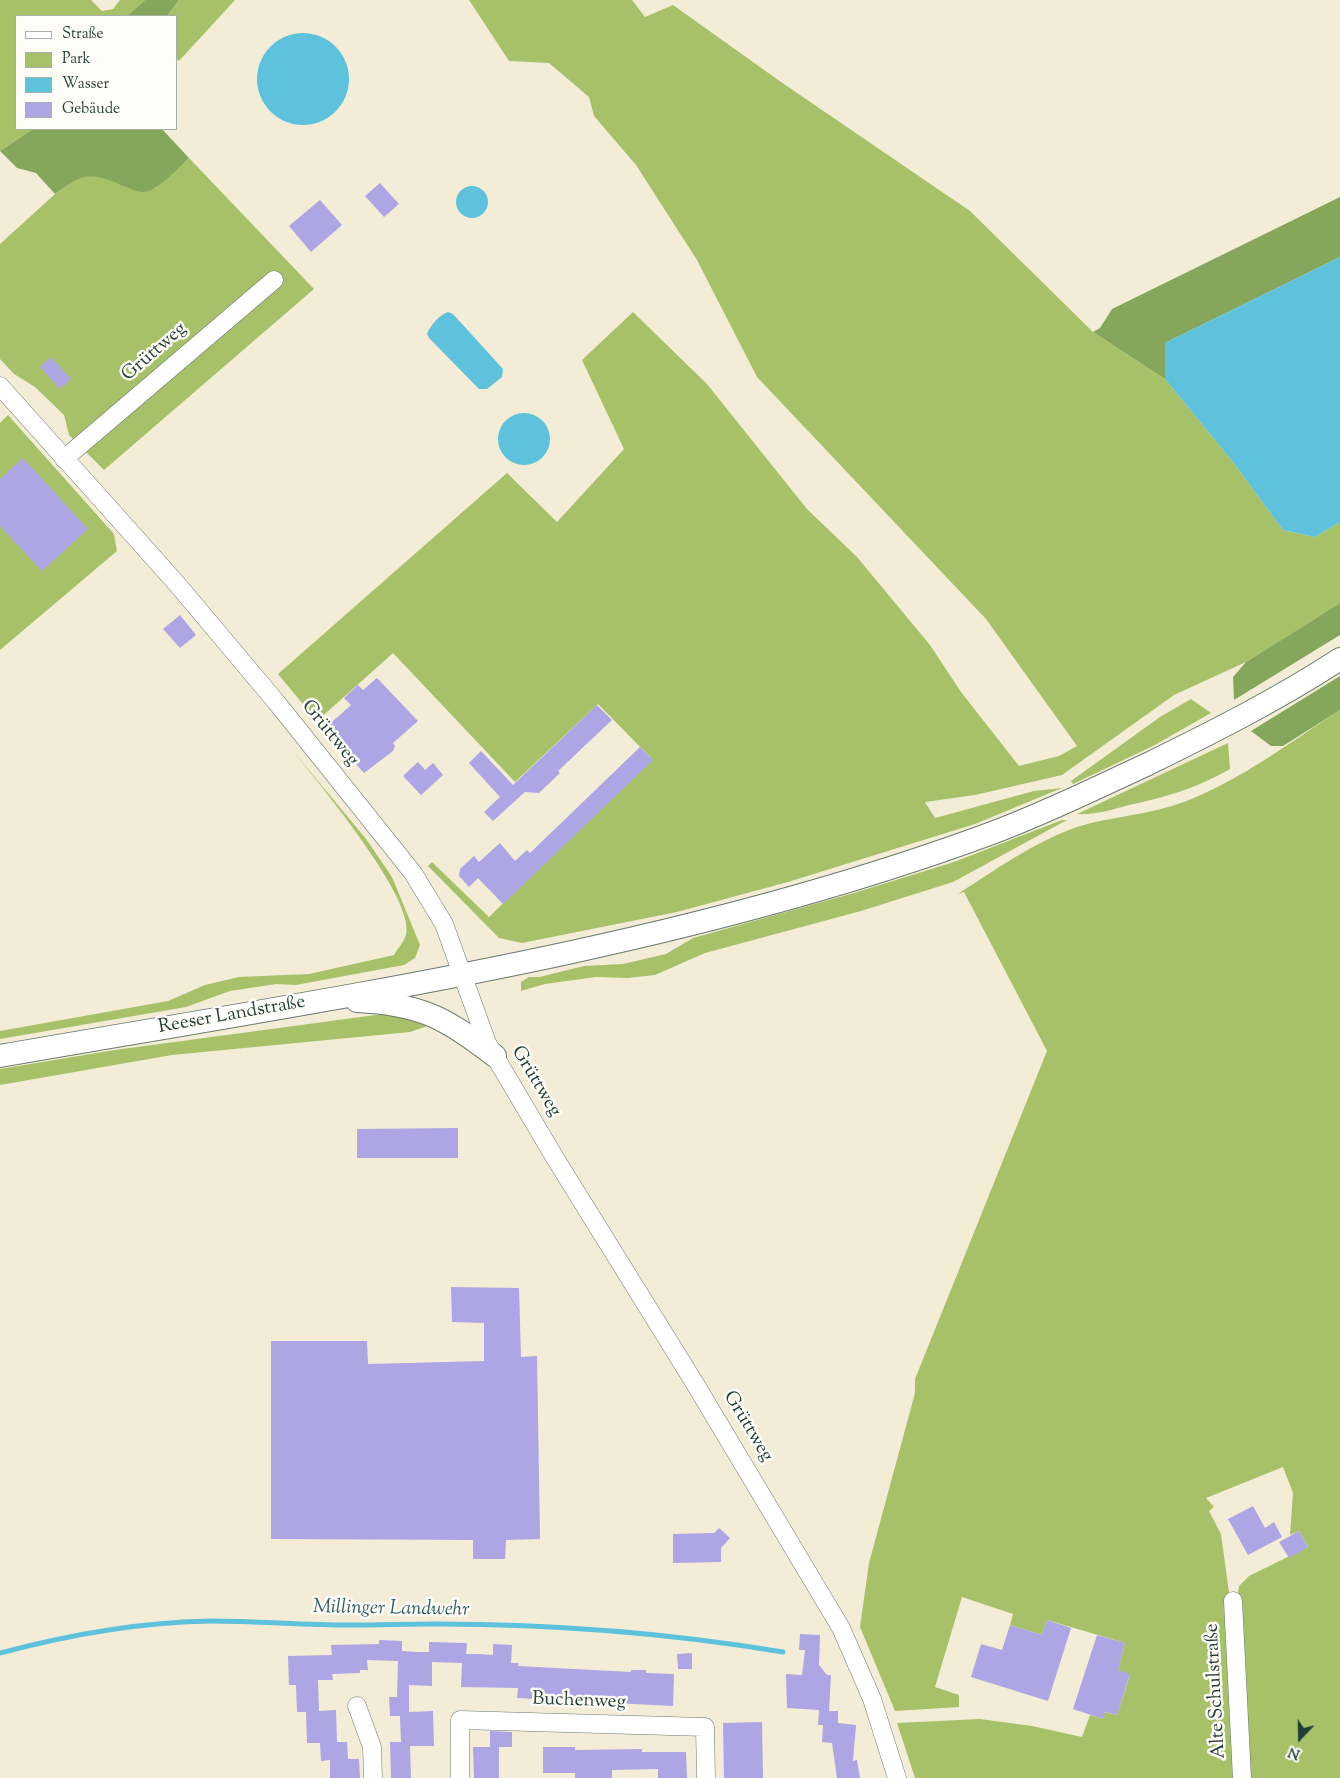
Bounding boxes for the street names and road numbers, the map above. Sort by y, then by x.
street label: Grüttweg [118,319,192,387]
street label: Grüttweg [295,696,363,772]
street label: Reeser Landstraße [157,992,307,1040]
street label: Grüttweg [505,1043,565,1121]
street label: Grüttweg [717,1388,777,1466]
street label: Alte Schulstraße [1202,1623,1232,1759]
street label: Buchenweg [532,1689,626,1715]

